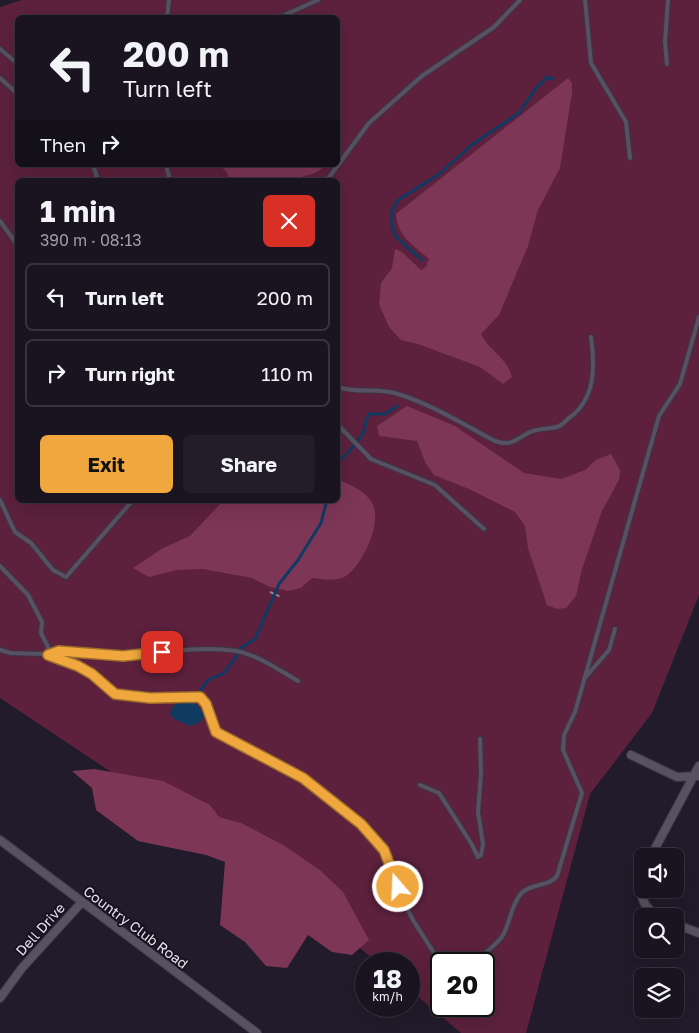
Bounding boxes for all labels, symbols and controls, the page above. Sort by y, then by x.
text: 200 m [123,33,229,75]
icon: left [40,35,105,100]
text: Turn left [123,75,212,102]
icon: right [96,130,124,158]
text: Then [40,133,86,156]
text: 1 min [40,193,116,229]
button: close [263,195,315,247]
text: 390 m · 08:13 [40,230,142,250]
icon: left [42,283,70,311]
text: Turn left [85,286,164,309]
text: 200 m [257,286,313,309]
icon: right [42,359,70,387]
text: Turn right [85,362,175,385]
text: 110 m [261,362,313,385]
button: Exit [40,435,173,493]
button: Share [183,435,315,493]
pin [141,631,183,673]
icon: arrive [148,638,176,666]
map controls [634,848,684,1018]
button: sound [634,848,684,898]
position arrow [371,860,423,912]
street label: Country Club Road [80,882,192,972]
street label: Dell Drive [12,899,68,959]
button: search [634,908,684,958]
speed limit sign: 20 [430,952,495,1017]
text: 18 [373,963,402,994]
button: layers [634,968,684,1018]
text: km/h [372,989,403,1004]

